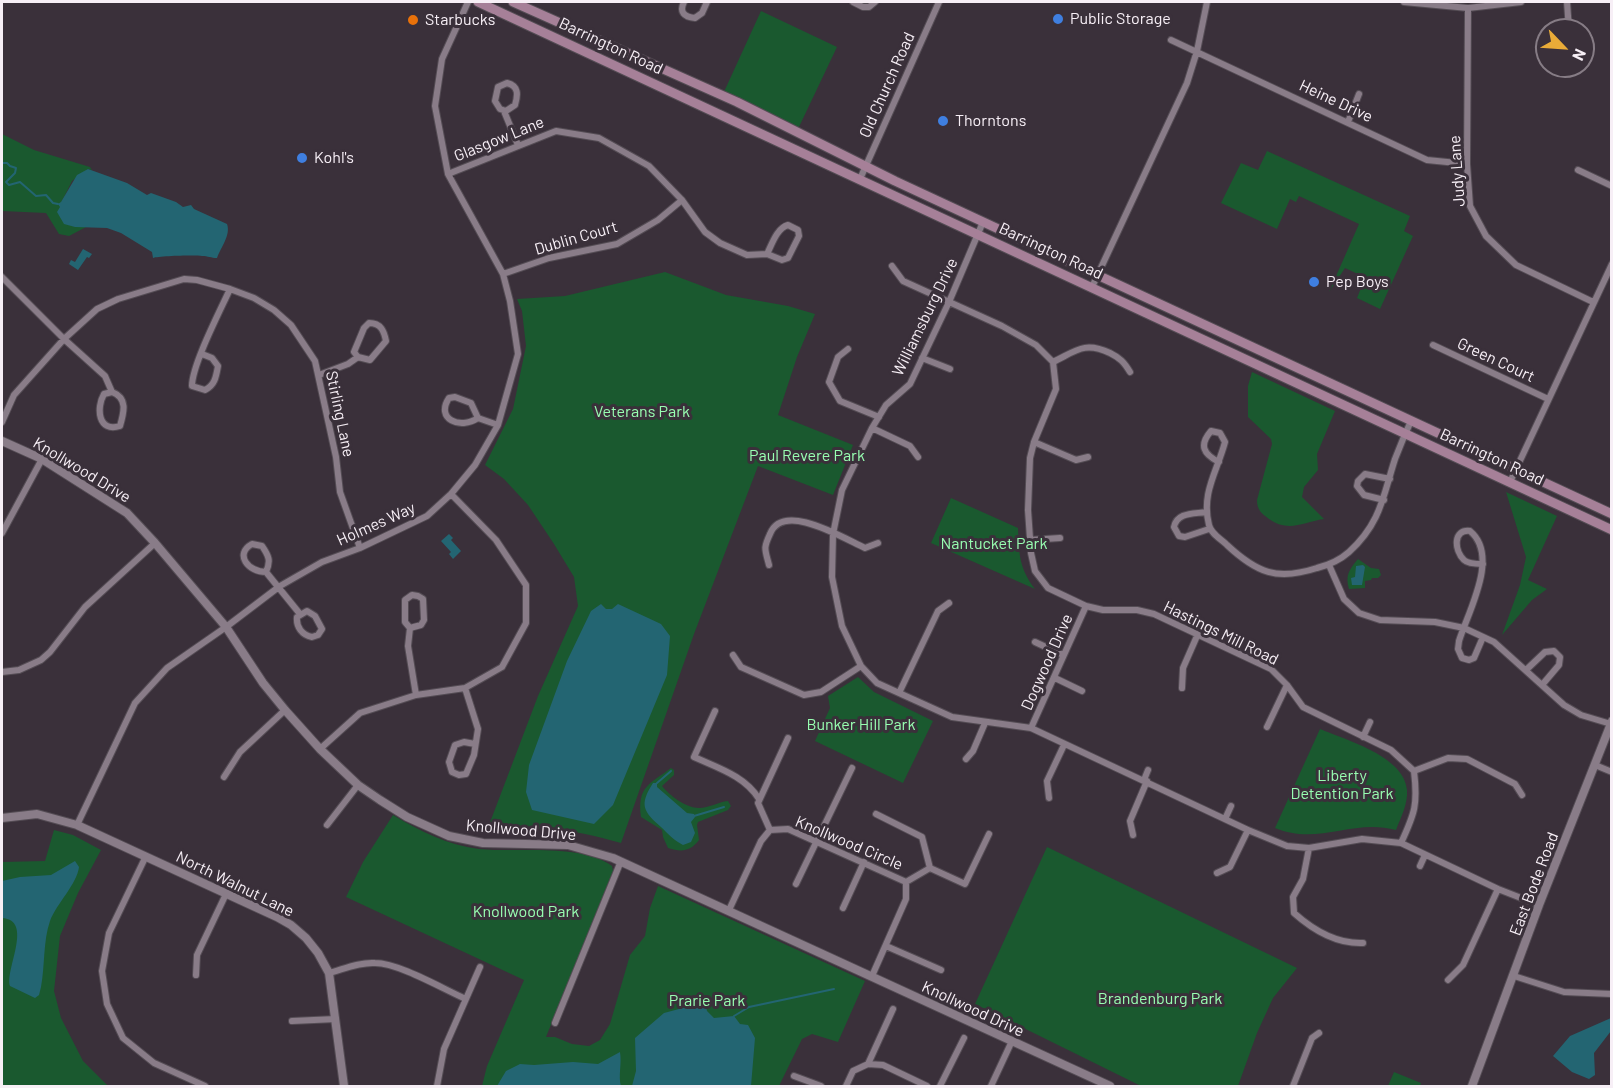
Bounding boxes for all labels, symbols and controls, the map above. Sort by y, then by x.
place label: Public Storage [1070,9,1171,29]
place label: Starbucks [425,10,495,30]
marker: Public Storage [1051,12,1065,26]
marker: Starbucks [406,13,420,27]
street label: Barrington Road [556,14,666,78]
north arrow [1535,18,1595,78]
street label: Old Church Road [855,29,919,141]
text: N [1569,46,1591,64]
street label: Heine Drive [1296,76,1376,126]
place label: Thorntons [955,111,1026,131]
street label: Glasgow Lane [451,112,547,166]
marker: Thorntons [936,114,950,128]
street label: Judy Lane [1445,135,1469,207]
place label: Kohl's [314,148,354,168]
marker: Kohl's [295,151,309,165]
street label: Dublin Court [532,217,620,259]
street label: Barrington Road [996,219,1106,283]
street label: Williamsburg Drive [888,255,962,379]
place label: Pep Boys [1326,272,1389,292]
marker: Pep Boys [1307,275,1321,289]
street label: Green Court [1454,334,1538,386]
street label: Stirling Lane [322,369,358,459]
park label: Veterans Park [594,402,690,422]
street label: Barrington Road [1437,425,1547,489]
street label: Knollwood Drive [30,433,134,507]
park label: Paul Revere Park [749,446,865,466]
street label: Holmes Way [334,498,418,550]
park label: Nantucket Park [941,534,1047,554]
street label: Hastings Mill Road [1160,597,1282,669]
street label: Dogwood Drive [1017,611,1077,713]
park label: Bunker Hill Park [807,715,915,735]
park label: Liberty Detention Park [1291,766,1393,804]
street label: Knollwood Circle [792,812,906,874]
street label: Knollwood Drive [465,816,577,844]
street label: East Bode Road [1505,830,1563,938]
street label: North Walnut Lane [173,847,297,921]
park label: Knollwood Park [473,902,579,922]
street label: Knollwood Drive [919,977,1027,1041]
park label: Brandenburg Park [1098,989,1222,1009]
park label: Prarie Park [669,991,745,1011]

